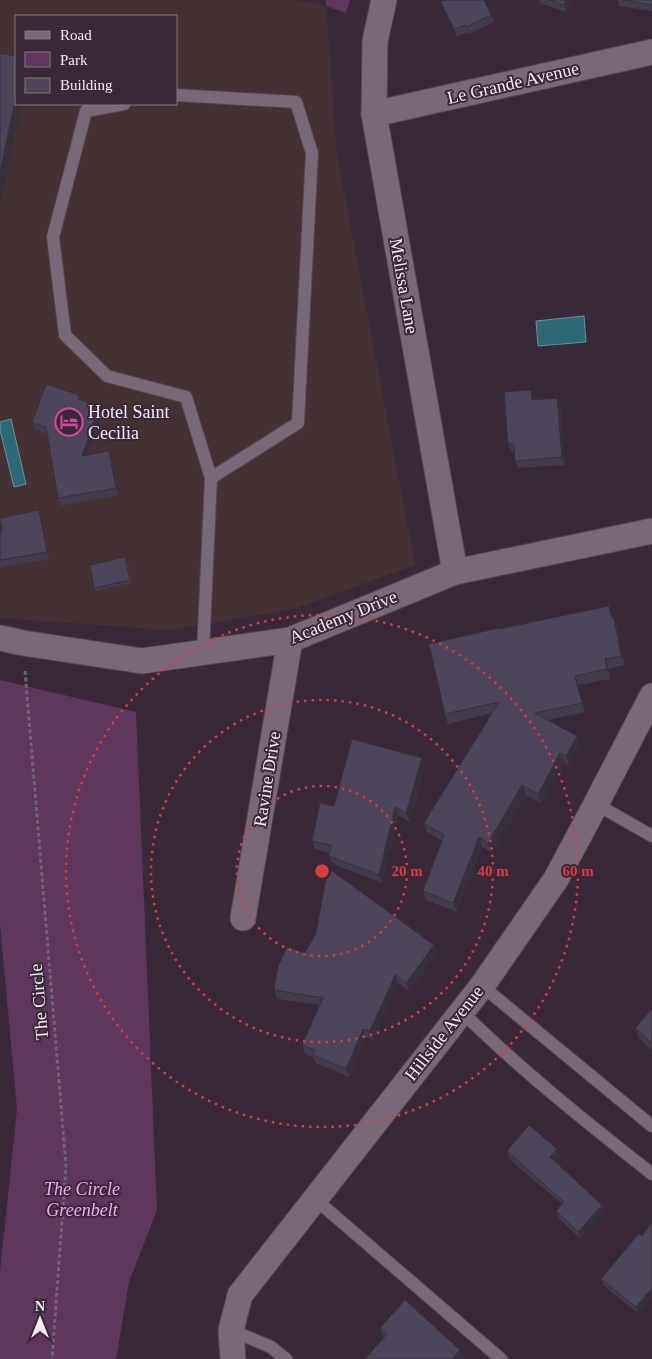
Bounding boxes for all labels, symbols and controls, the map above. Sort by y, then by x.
legend [15,15,178,105]
text: Road [60,27,92,43]
text: Park [60,52,88,68]
street label: Le Grande Avenue [445,58,581,108]
text: Building [60,77,113,93]
street label: Melissa Lane [386,237,422,335]
place label: Hotel Saint Cecilia [88,402,170,443]
hotel icon: Hotel Saint Cecilia [54,407,84,437]
street label: Academy Drive [286,586,400,648]
street label: Ravine Drive [250,730,284,828]
centre of rings [313,862,331,880]
text: 20 m [391,863,423,879]
text: 40 m [477,863,509,879]
text: 60 m [562,863,594,879]
street label: The Circle [26,963,52,1041]
street label: Hillside Avenue [401,981,487,1085]
park label: The Circle Greenbelt [44,1179,120,1220]
north arrow [15,1294,65,1344]
text: N [35,1299,45,1314]

